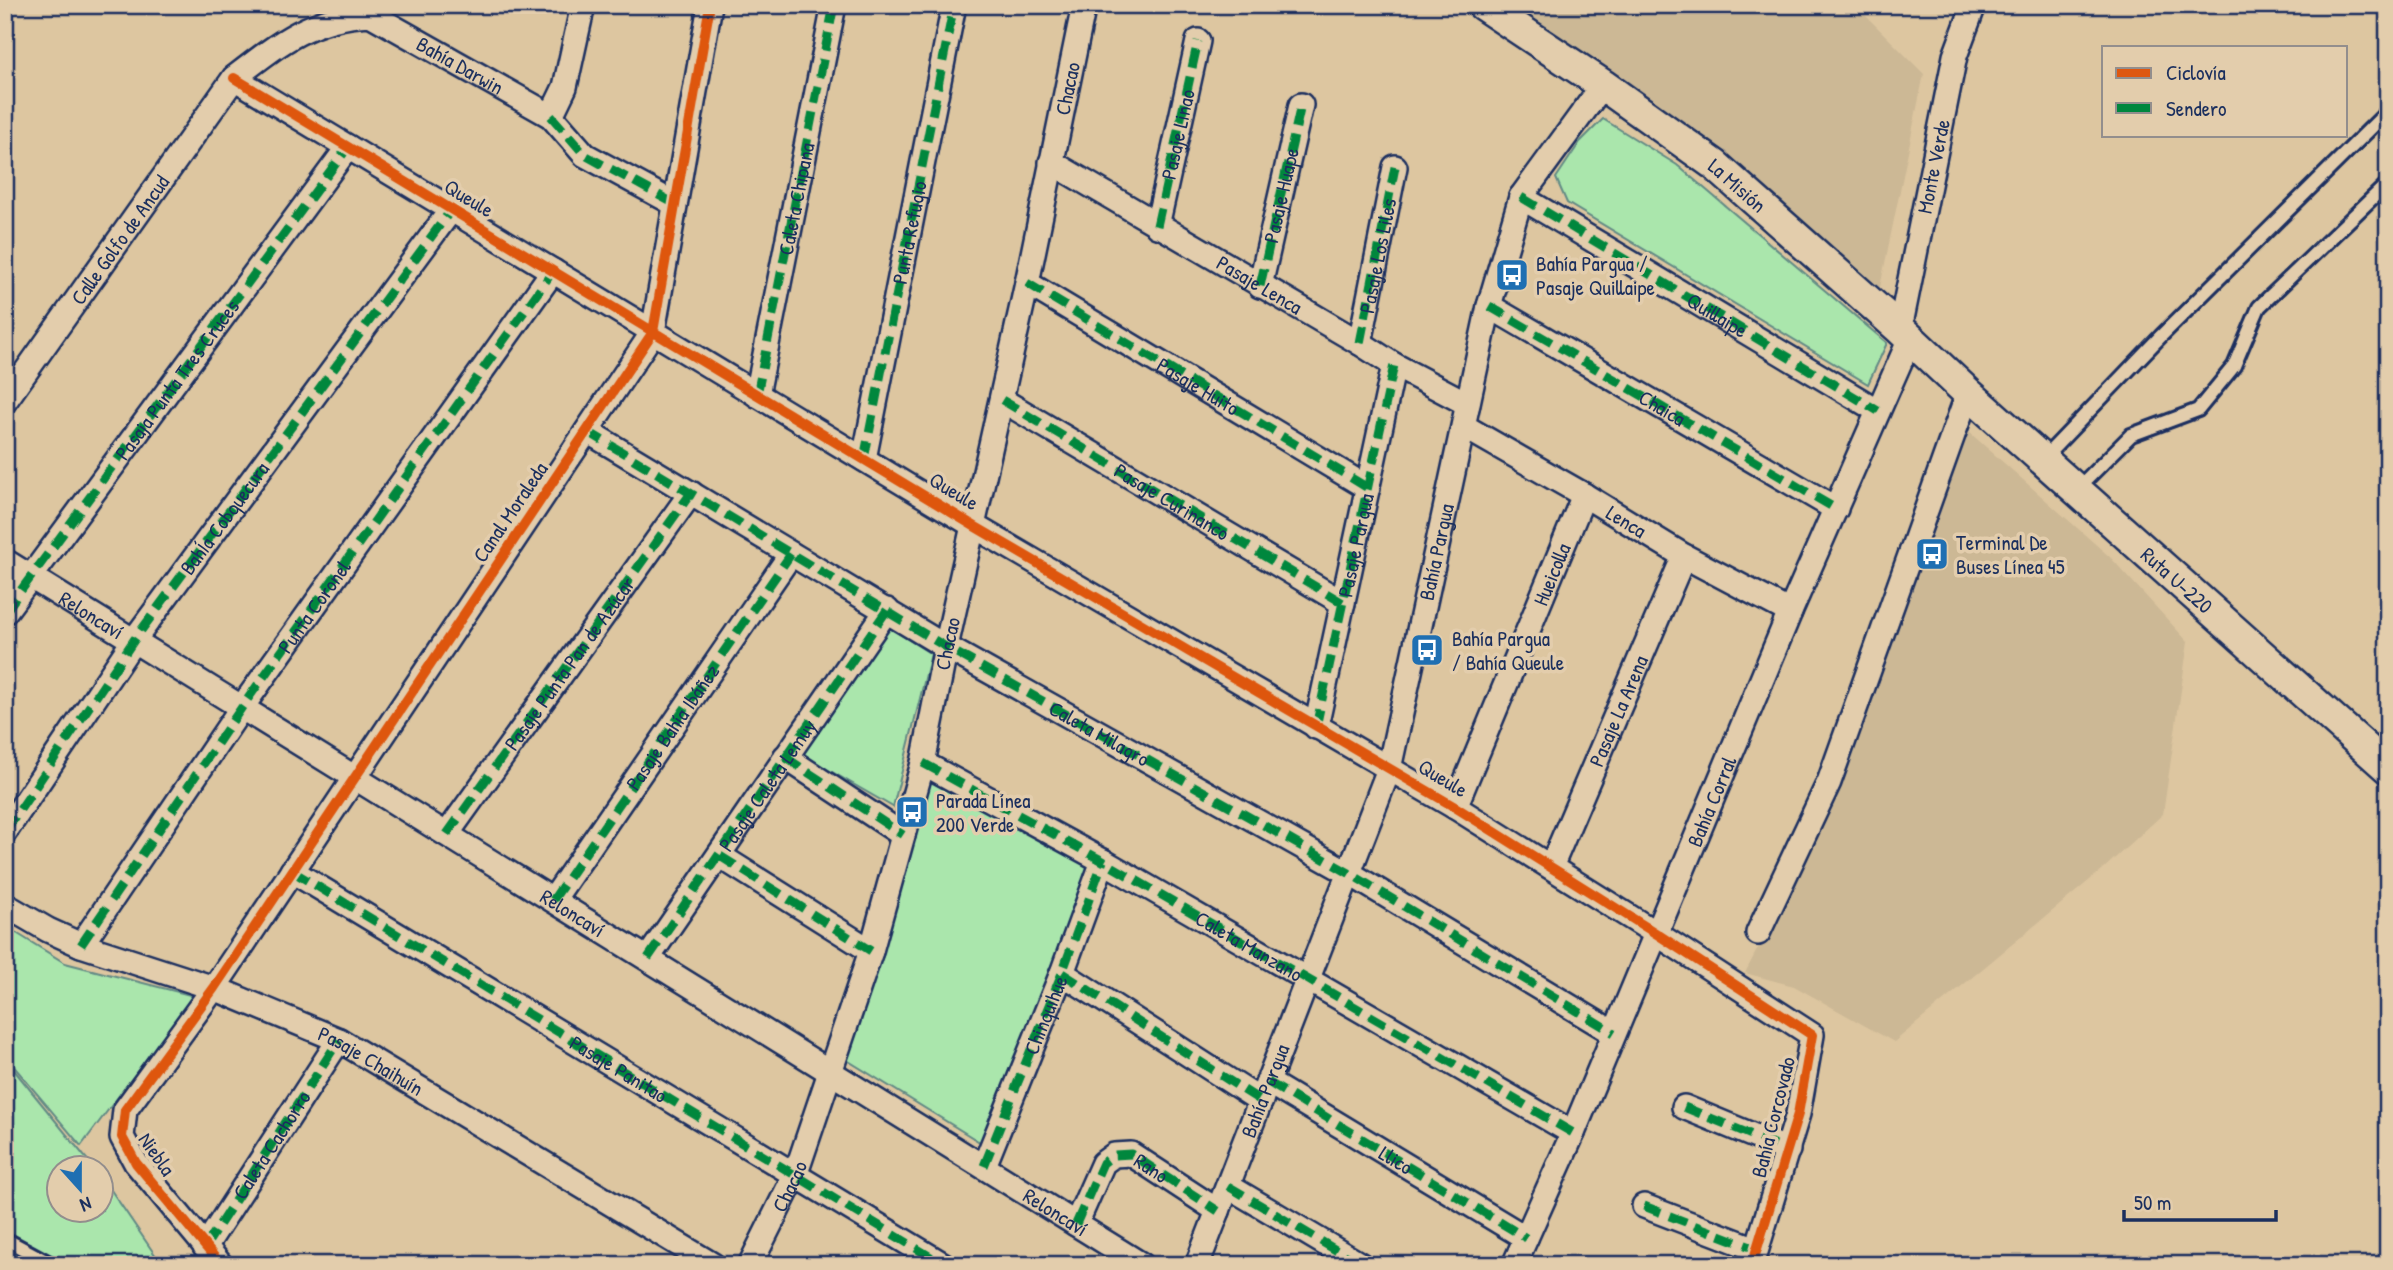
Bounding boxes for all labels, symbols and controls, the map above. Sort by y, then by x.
street label: Bahía Darwin [412,29,509,101]
legend [2102,46,2348,136]
text: Ciclovía [2166,58,2226,87]
street label: Chacao [1047,59,1086,118]
street label: Pasaje Linao [1153,86,1201,182]
text: Sendero [2166,94,2227,123]
street label: Monte Verde [1909,116,1956,216]
street label: Caleta Chipana [770,140,821,258]
street label: Pasaje Huape [1256,145,1305,246]
street label: La Misión [1703,151,1773,219]
street label: Calle Golfo de Ancud [63,169,176,310]
street label: Queule [439,172,499,224]
street label: Punta Refugio [885,178,933,287]
street label: Pasaje Los Liles [1352,196,1403,316]
street label: Pasaje Lenca [1212,248,1308,321]
place label: Bahía Pargua / Pasaje Quillaipe [1536,249,1655,302]
bus stop icon: Bahía Pargua / Pasaje Quillaipe [1493,256,1531,294]
street label: Quillaipe [1682,285,1753,344]
street label: Pasaja Punta Tres Cruces [108,293,245,466]
street label: Pasaje Huito [1152,350,1245,422]
street label: Chaica [1634,382,1691,433]
street label: BahÍa Cobquecura [173,455,275,580]
street label: Canal Moraleda [466,456,554,568]
street label: Pasaje Curinanco [1109,456,1235,547]
street label: Queule [924,465,984,517]
street label: Pasaje Pargua [1330,491,1380,600]
street label: Lenca [1601,498,1652,544]
street label: Bahía Pargua [1411,501,1460,603]
place label: Terminal De Buses Línea 45 [1956,528,2065,581]
bus stop icon: Terminal De Buses Línea 45 [1913,535,1951,573]
street label: Hueicolla [1525,538,1577,610]
street label: Ruta U-220 [2135,540,2220,620]
street label: Punta Coronel [271,553,357,659]
street label: Pasaje Punta Pan de Azúcar [497,570,641,756]
street label: Reloncaví [54,584,130,646]
street label: Chacao [927,614,967,673]
place label: Bahía Pargua / Bahía Queule [1452,624,1564,677]
bus stop icon: Bahía Pargua / Bahía Queule [1408,631,1446,669]
street label: Pasaje La Arena [1581,651,1654,771]
street label: Pasaje Bahía Ibáñez [618,658,726,796]
street label: Caleta Milagro [1044,693,1155,773]
street label: Pasaje Caleta Lemuy [711,713,823,857]
street label: Bahía Corral [1679,751,1743,851]
street label: Queule [1413,752,1473,804]
place label: Parada Línea 200 Verde [936,786,1031,839]
bus stop icon: Parada Línea 200 Verde [893,793,931,831]
street label: Reloncaví [535,882,611,944]
street label: Caleta Manzano [1190,903,1308,988]
street label: Chinquihue [1016,971,1074,1059]
street label: Pasaje Chaihuín [314,1019,429,1102]
street label: Pasaje Panitao [565,1028,673,1109]
street label: Bahía Pargua [1233,1040,1296,1142]
street label: Bahía Corcovado [1744,1054,1802,1180]
street label: Caleta Cachorro [225,1085,317,1204]
street label: Niebla [132,1127,182,1181]
street label: Llico [1374,1138,1419,1181]
street label: Rano [1129,1146,1175,1189]
north arrow [46,1154,116,1224]
street label: Chacao [764,1157,814,1217]
scale bar [2124,1179,2276,1223]
street label: Reloncaví [1018,1181,1094,1243]
text: 50 m [2134,1188,2171,1217]
text: N [77,1191,95,1219]

